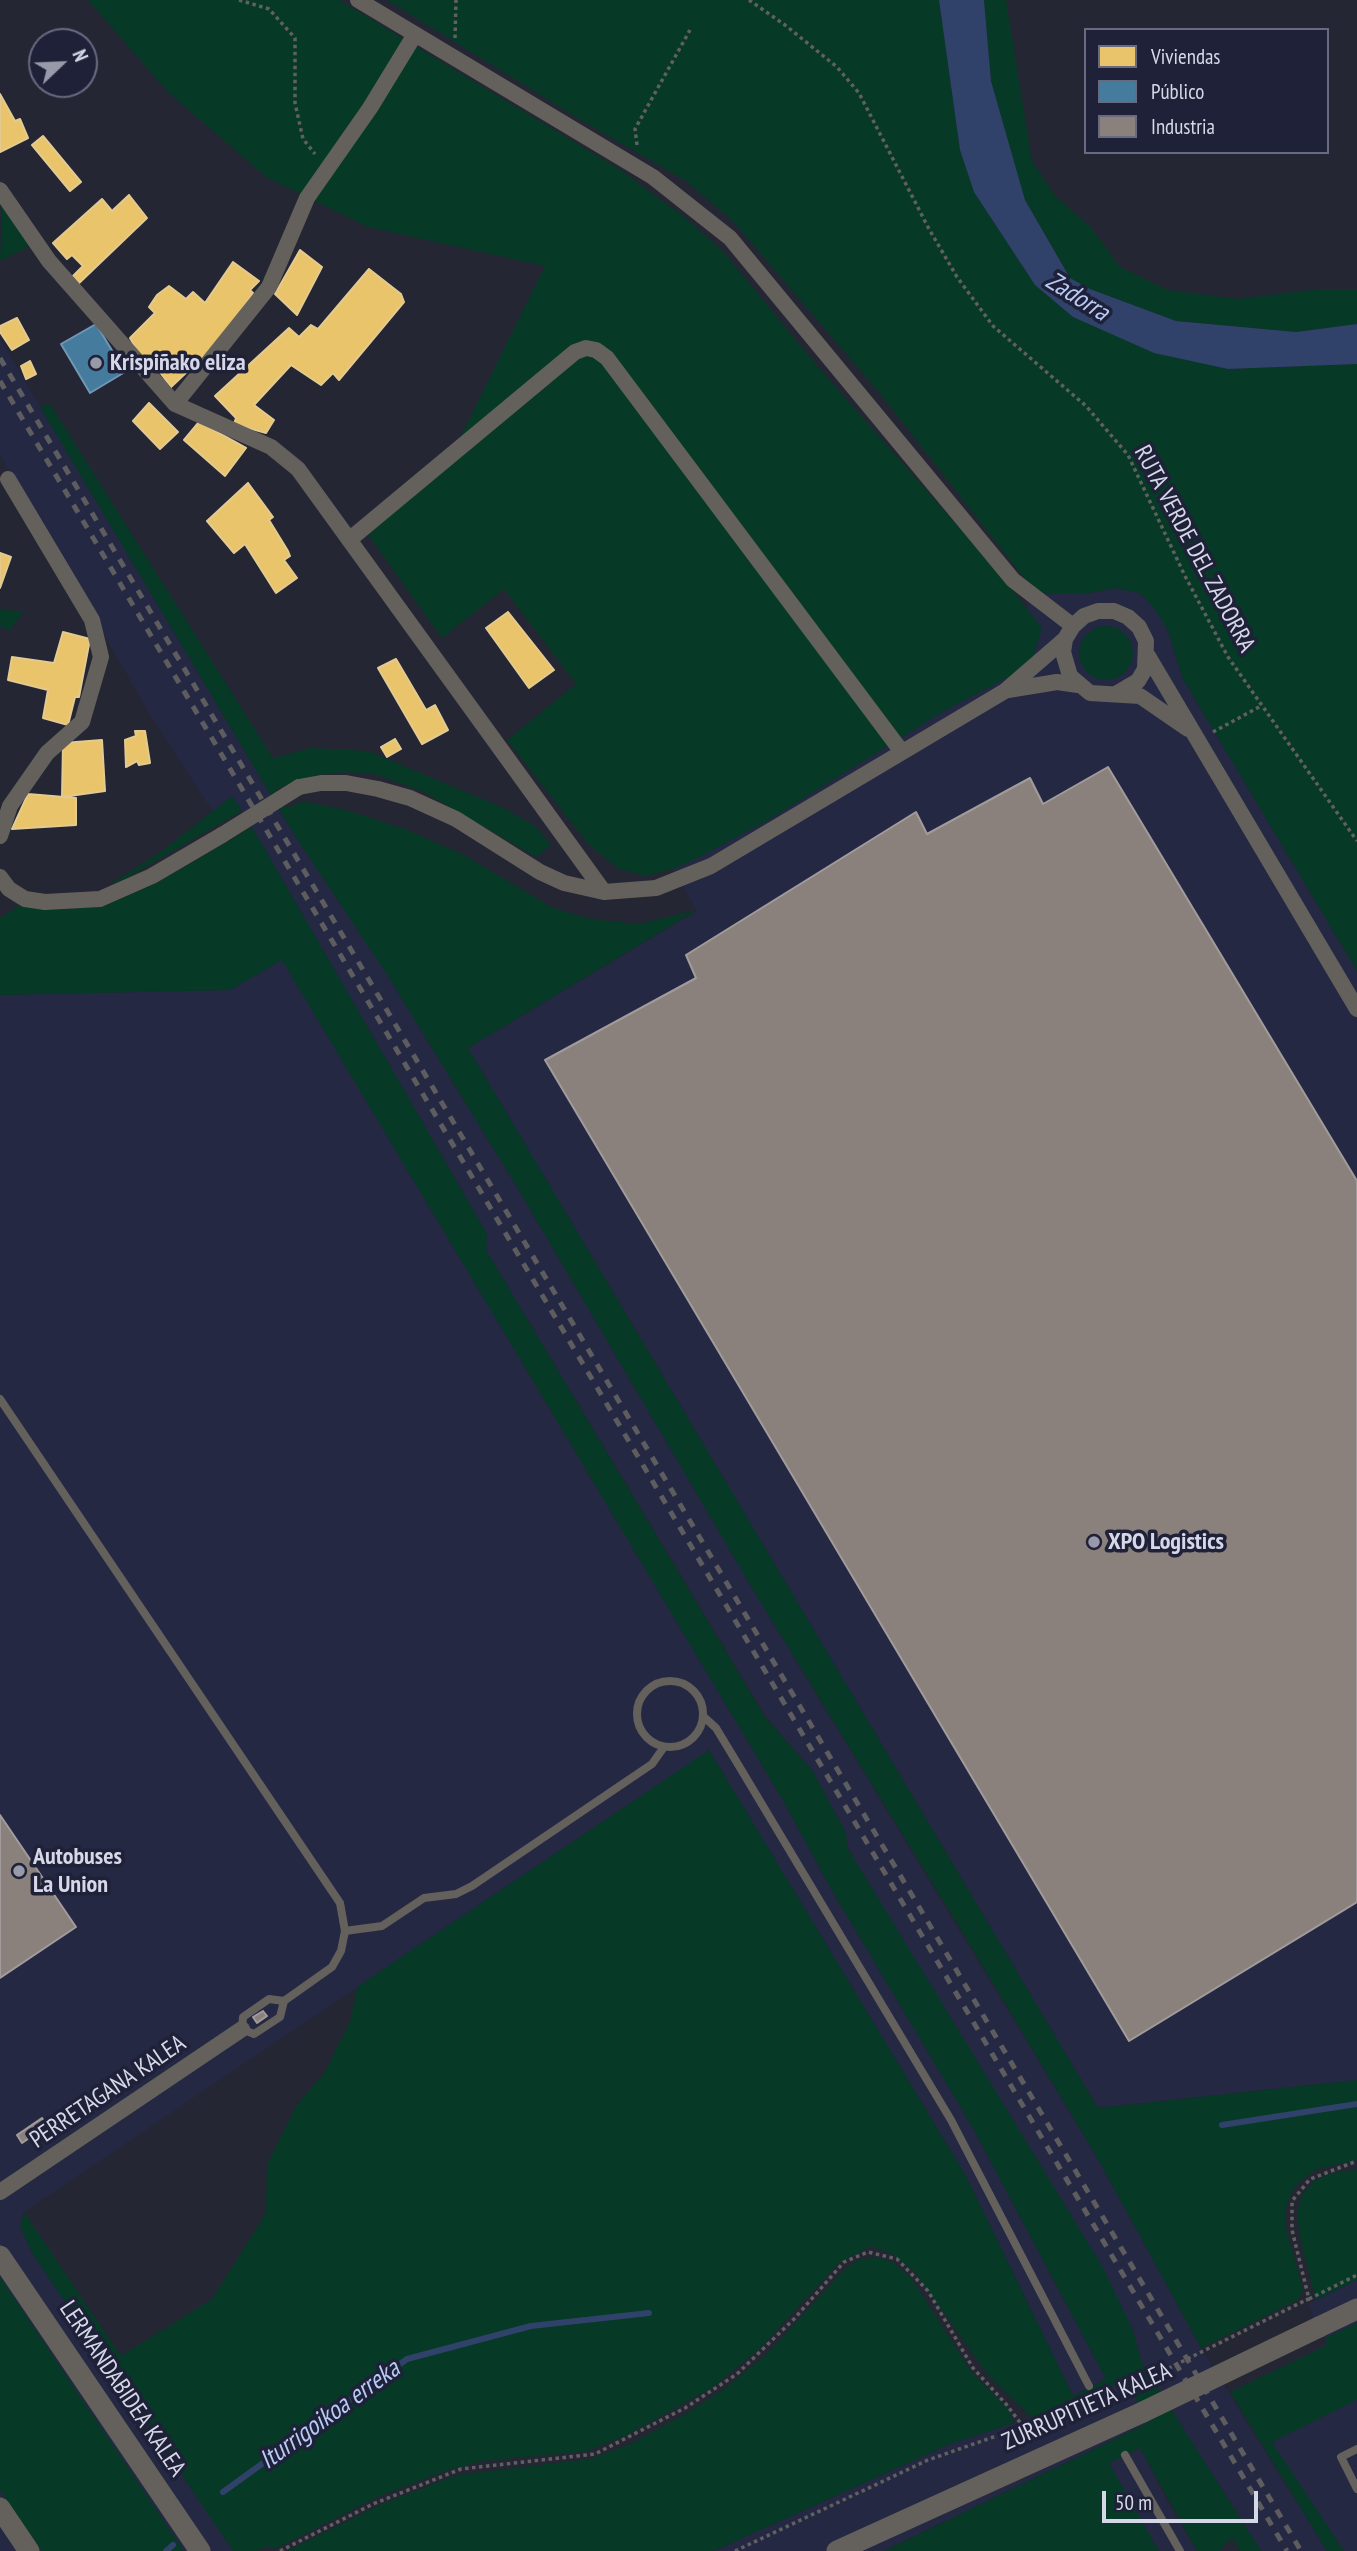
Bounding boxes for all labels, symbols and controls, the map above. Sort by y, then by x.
north arrow [28,28,98,98]
legend [1084,28,1329,154]
text: Viviendas [1151,43,1220,70]
text: N [67,46,94,65]
text: Público [1151,78,1204,105]
text: Industria [1151,113,1215,140]
water label: Zadorra [1040,266,1114,328]
place label: Krispiñako eliza [110,349,246,377]
marker: Krispiñako eliza [88,355,104,371]
street label: RUTA VERDE DEL ZADORRA [1127,441,1261,657]
place label: XPO Logistics [1108,1528,1224,1556]
marker: XPO Logistics [1086,1534,1102,1550]
place label: Autobuses La Union [33,1843,122,1899]
marker: Autobuses La Union [11,1863,27,1879]
street label: PERRETAGANA KALEA [25,2029,191,2155]
street label: LERMANDABIDEA KALEA [53,2296,191,2482]
water label: Iturrigoikoa erreka [254,2354,406,2476]
street label: ZURRUPITIETA KALEA [998,2357,1176,2457]
scale bar [1105,2478,1261,2522]
text: 50 m [1115,2489,1152,2516]

